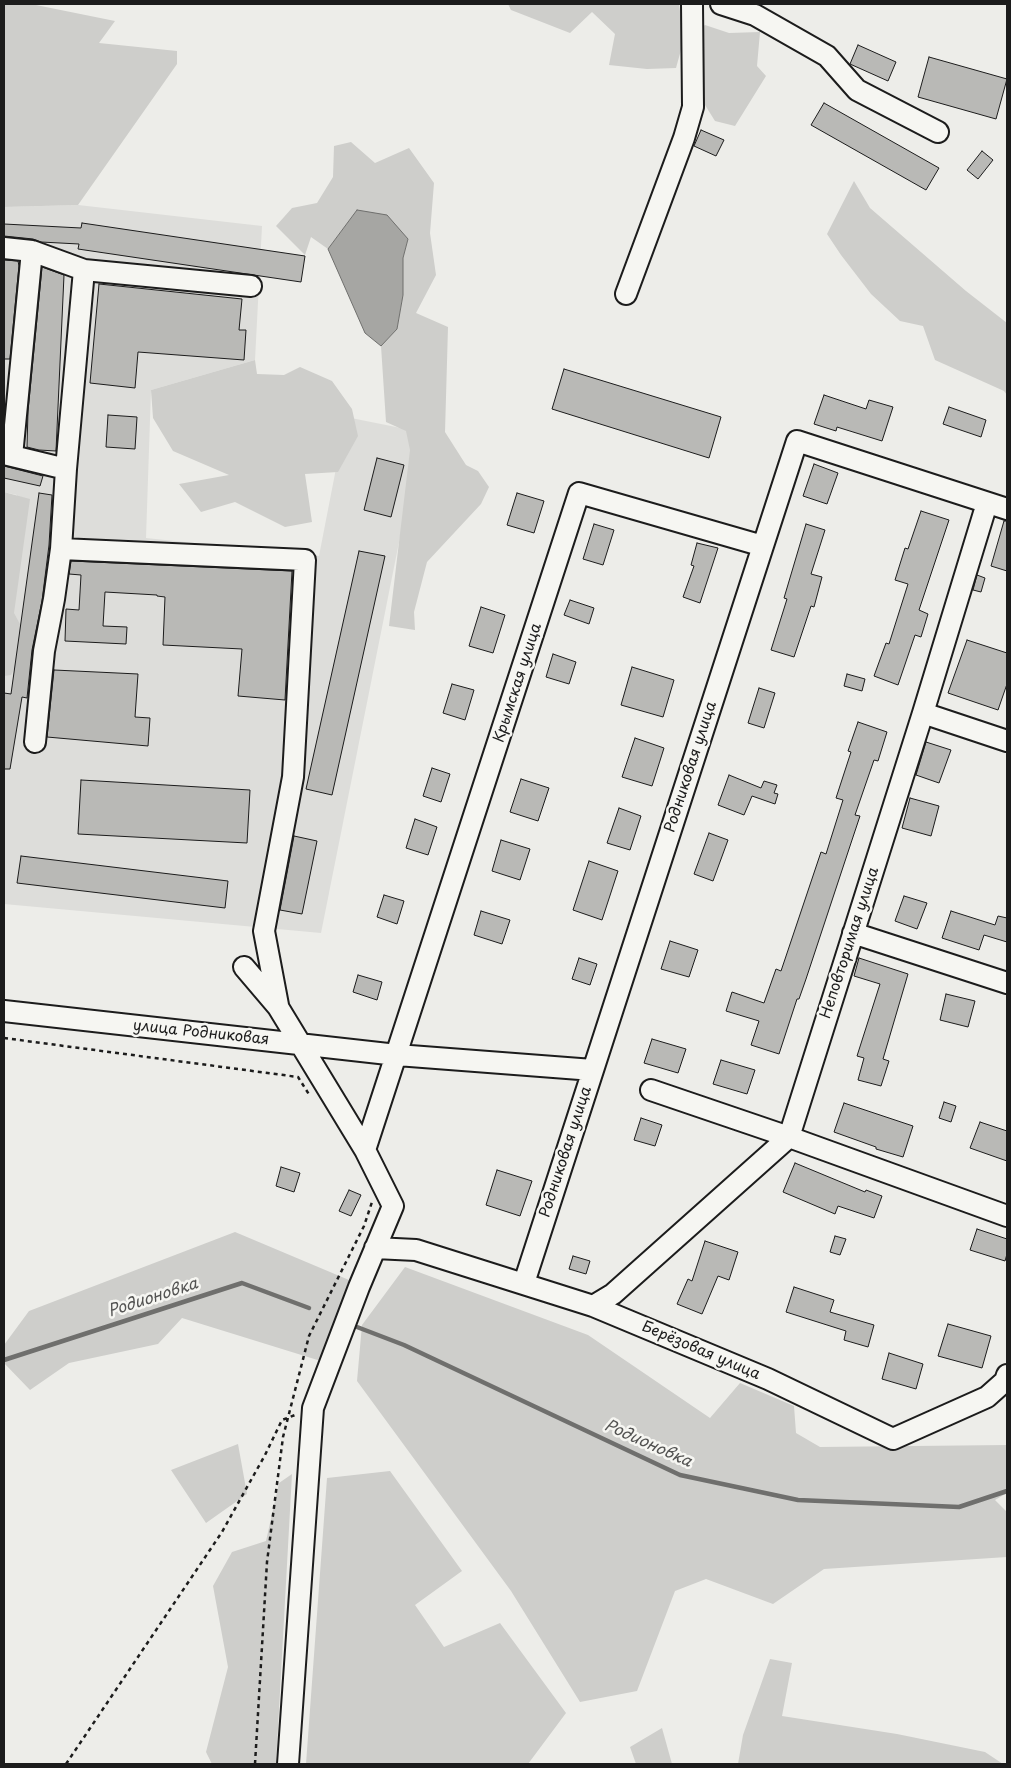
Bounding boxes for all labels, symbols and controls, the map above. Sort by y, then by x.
street label: Крымская улица [490,621,546,745]
street label: Родниковая улица [661,699,721,835]
street label: Неповторимая улица [817,865,883,1021]
street label: улица Родниковая [132,1017,270,1049]
street label: Родниковая улица [536,1084,596,1220]
water label: Родионовка [106,1274,200,1322]
street label: Берёзовая улица [639,1318,763,1384]
water label: Родионовка [601,1416,695,1472]

